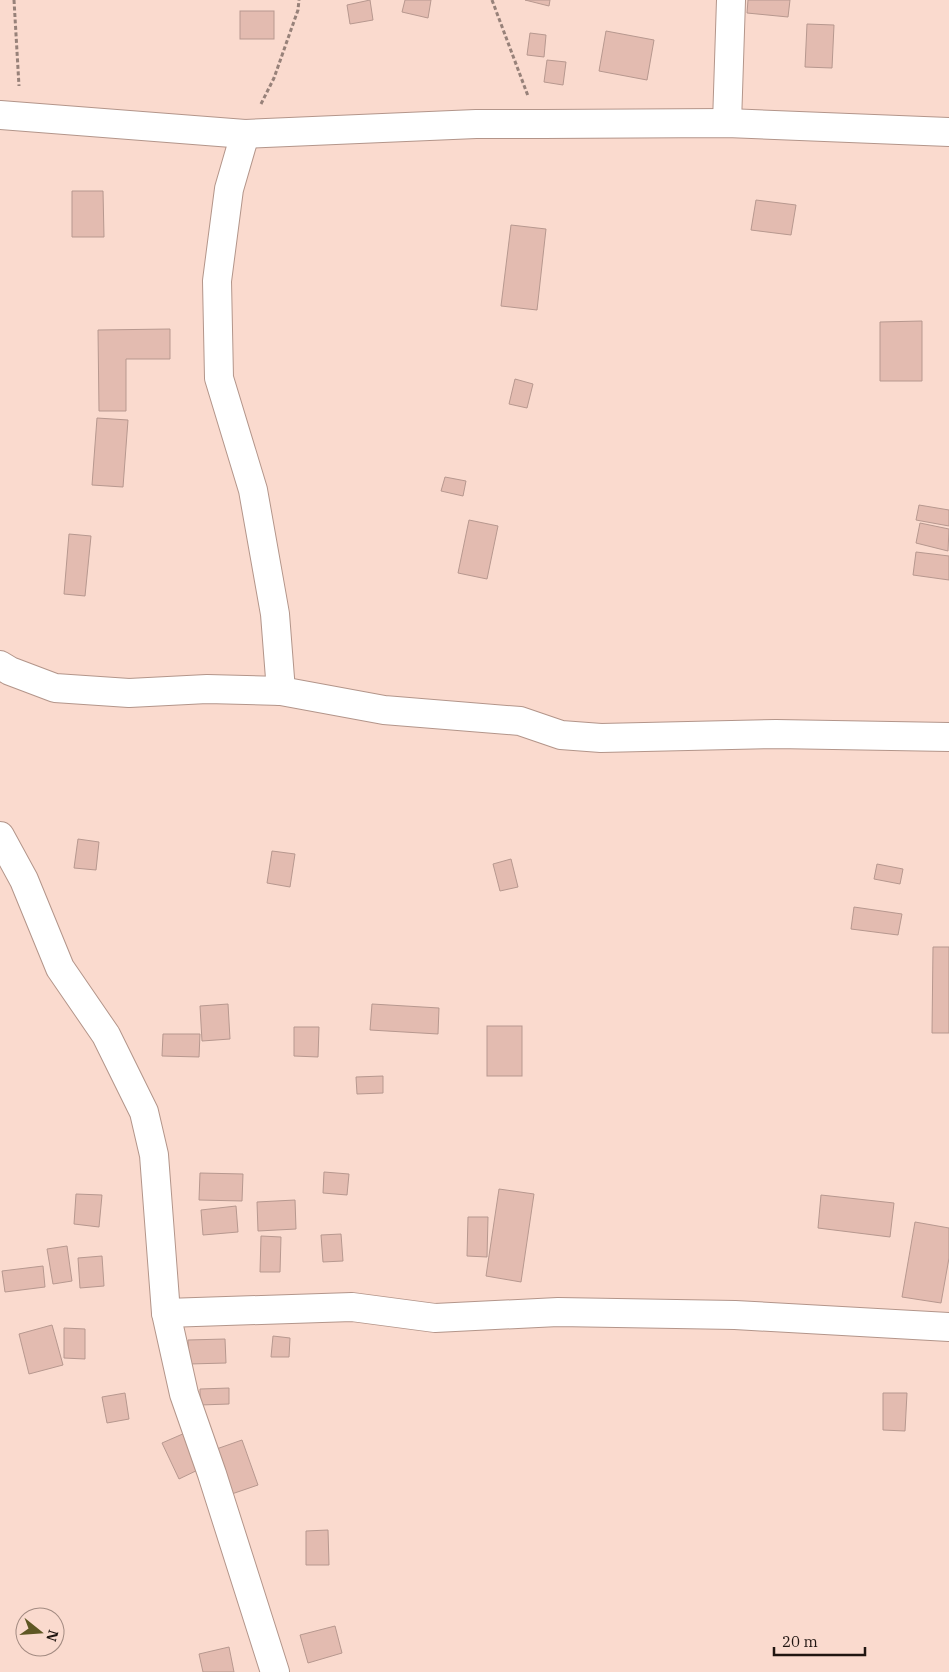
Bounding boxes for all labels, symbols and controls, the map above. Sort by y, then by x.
north arrow [15,1607,65,1657]
scale bar [774,1624,865,1656]
text: N [42,1628,63,1644]
text: 20 m [782,1632,818,1651]

